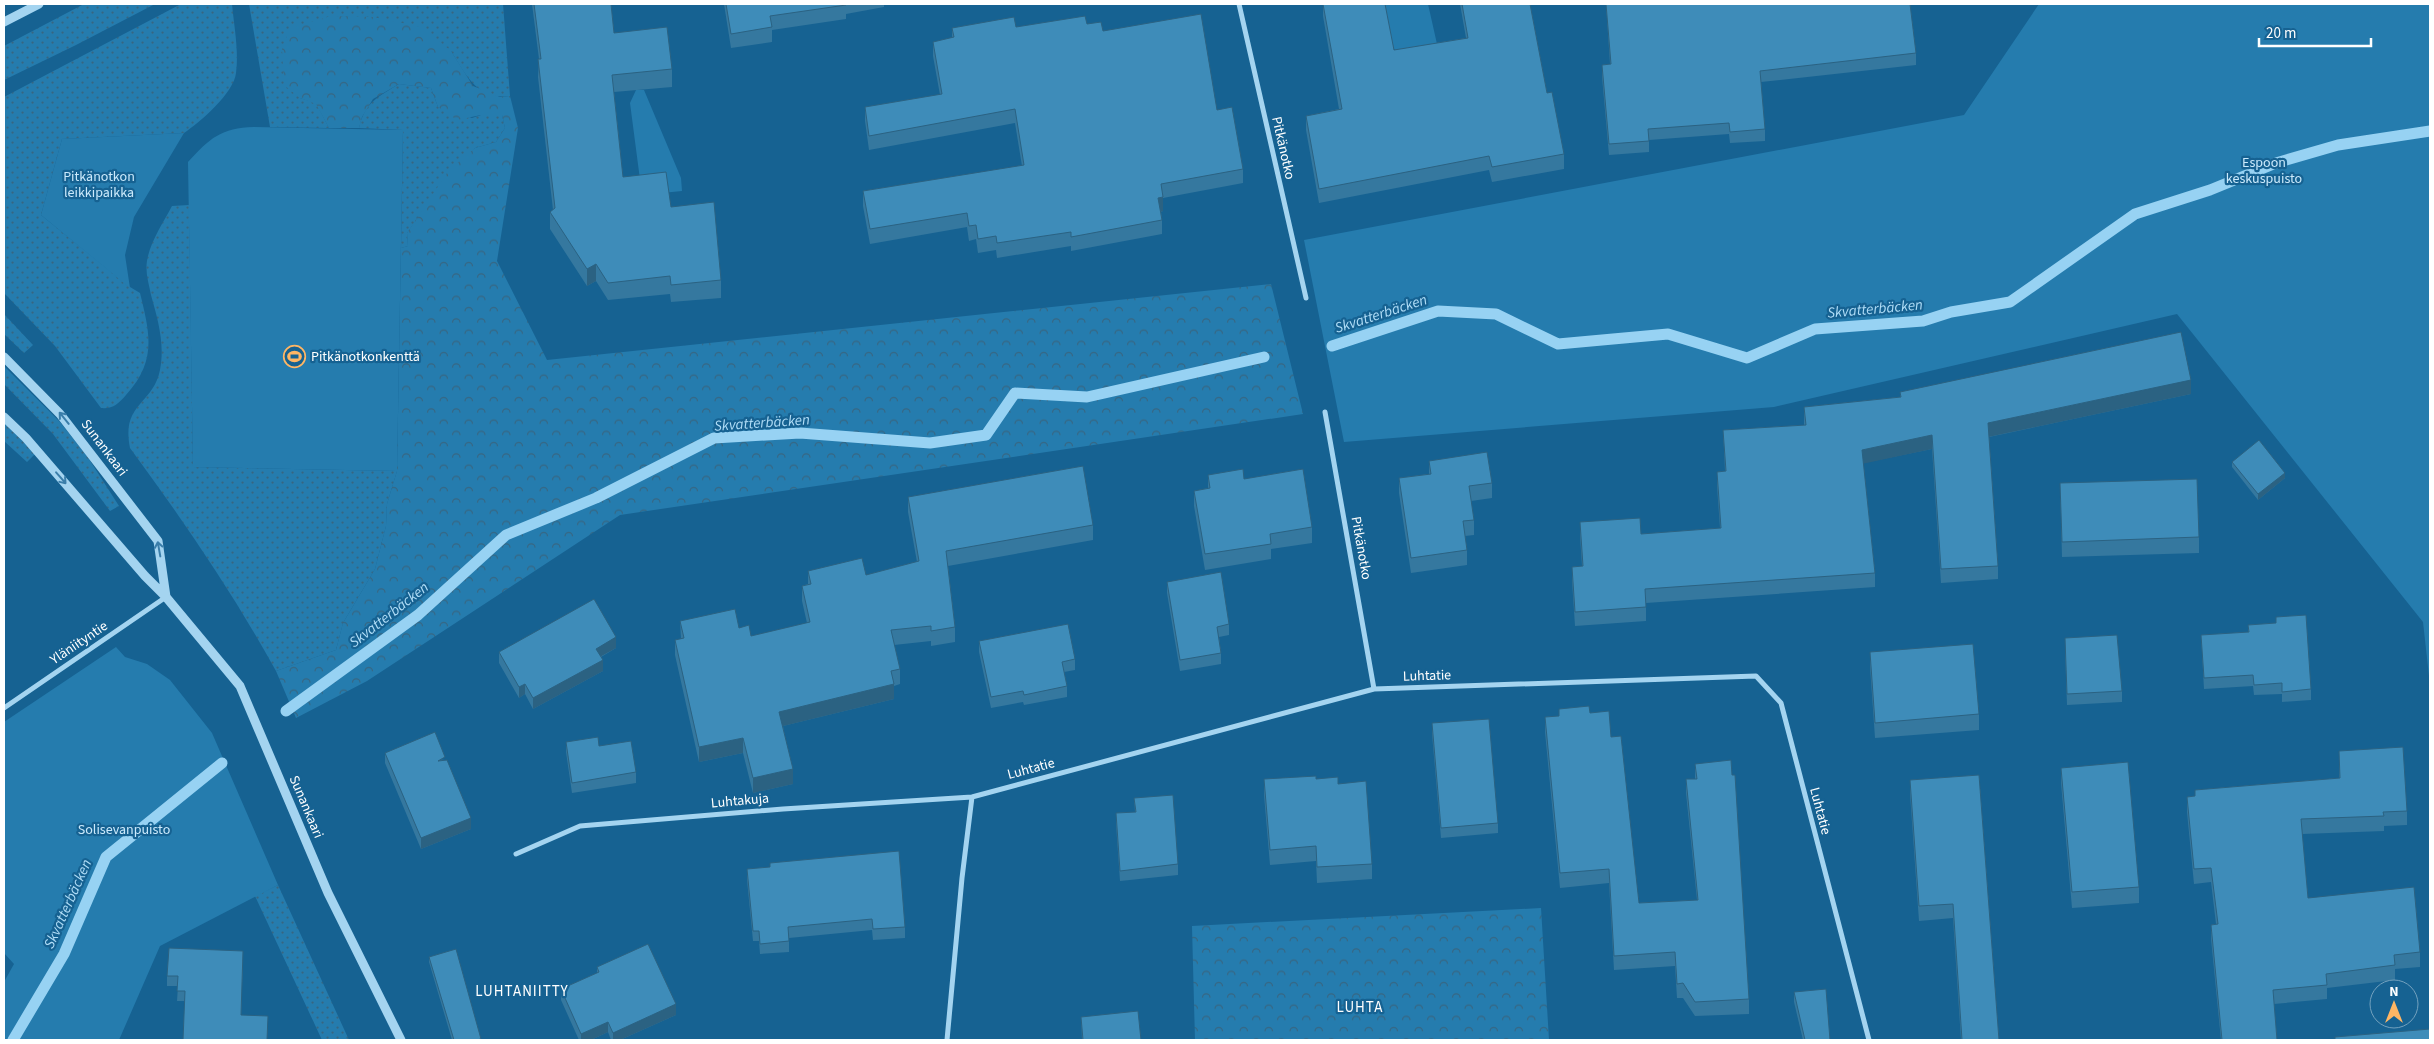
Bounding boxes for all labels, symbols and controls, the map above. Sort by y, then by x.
scale bar [2259,15,2372,47]
text: 20 m [2266,23,2296,44]
street label: Pitkänotko [1266,115,1300,181]
park label: Espoon keskuspuisto [2226,153,2302,189]
park label: Pitkänotkon leikkipaikka [63,167,135,203]
water label: Skvatterbäcken [1332,289,1430,339]
water label: Skvatterbäcken [1826,294,1924,324]
sports icon: Pitkänotkonkenttä [283,345,307,369]
place label: Pitkänotkonkenttä [311,347,420,367]
water label: Skvatterbäcken [713,409,811,437]
one-way arrow [58,412,69,425]
street label: Sunankaari [76,415,132,481]
one-way arrow [55,471,66,484]
street label: Pitkänotko [1346,515,1376,581]
one-way arrow [153,541,163,557]
water label: Skvatterbäcken [345,577,433,653]
street label: Yläniityntie [45,616,112,670]
street label: Luhtatie [1403,665,1452,687]
street label: Luhtatie [1005,753,1057,785]
street label: Sunankaari [284,772,328,842]
street label: Luhtatie [1804,785,1836,837]
street label: Luhtakuja [710,788,770,814]
park label: Solisevanpuisto [78,820,170,840]
water label: Skvatterbäcken [39,856,97,952]
north arrow [2369,979,2419,1029]
district label: LUHTANIITTY [475,981,569,1002]
text: N [2389,982,2399,1002]
district label: LUHTA [1337,997,1383,1018]

